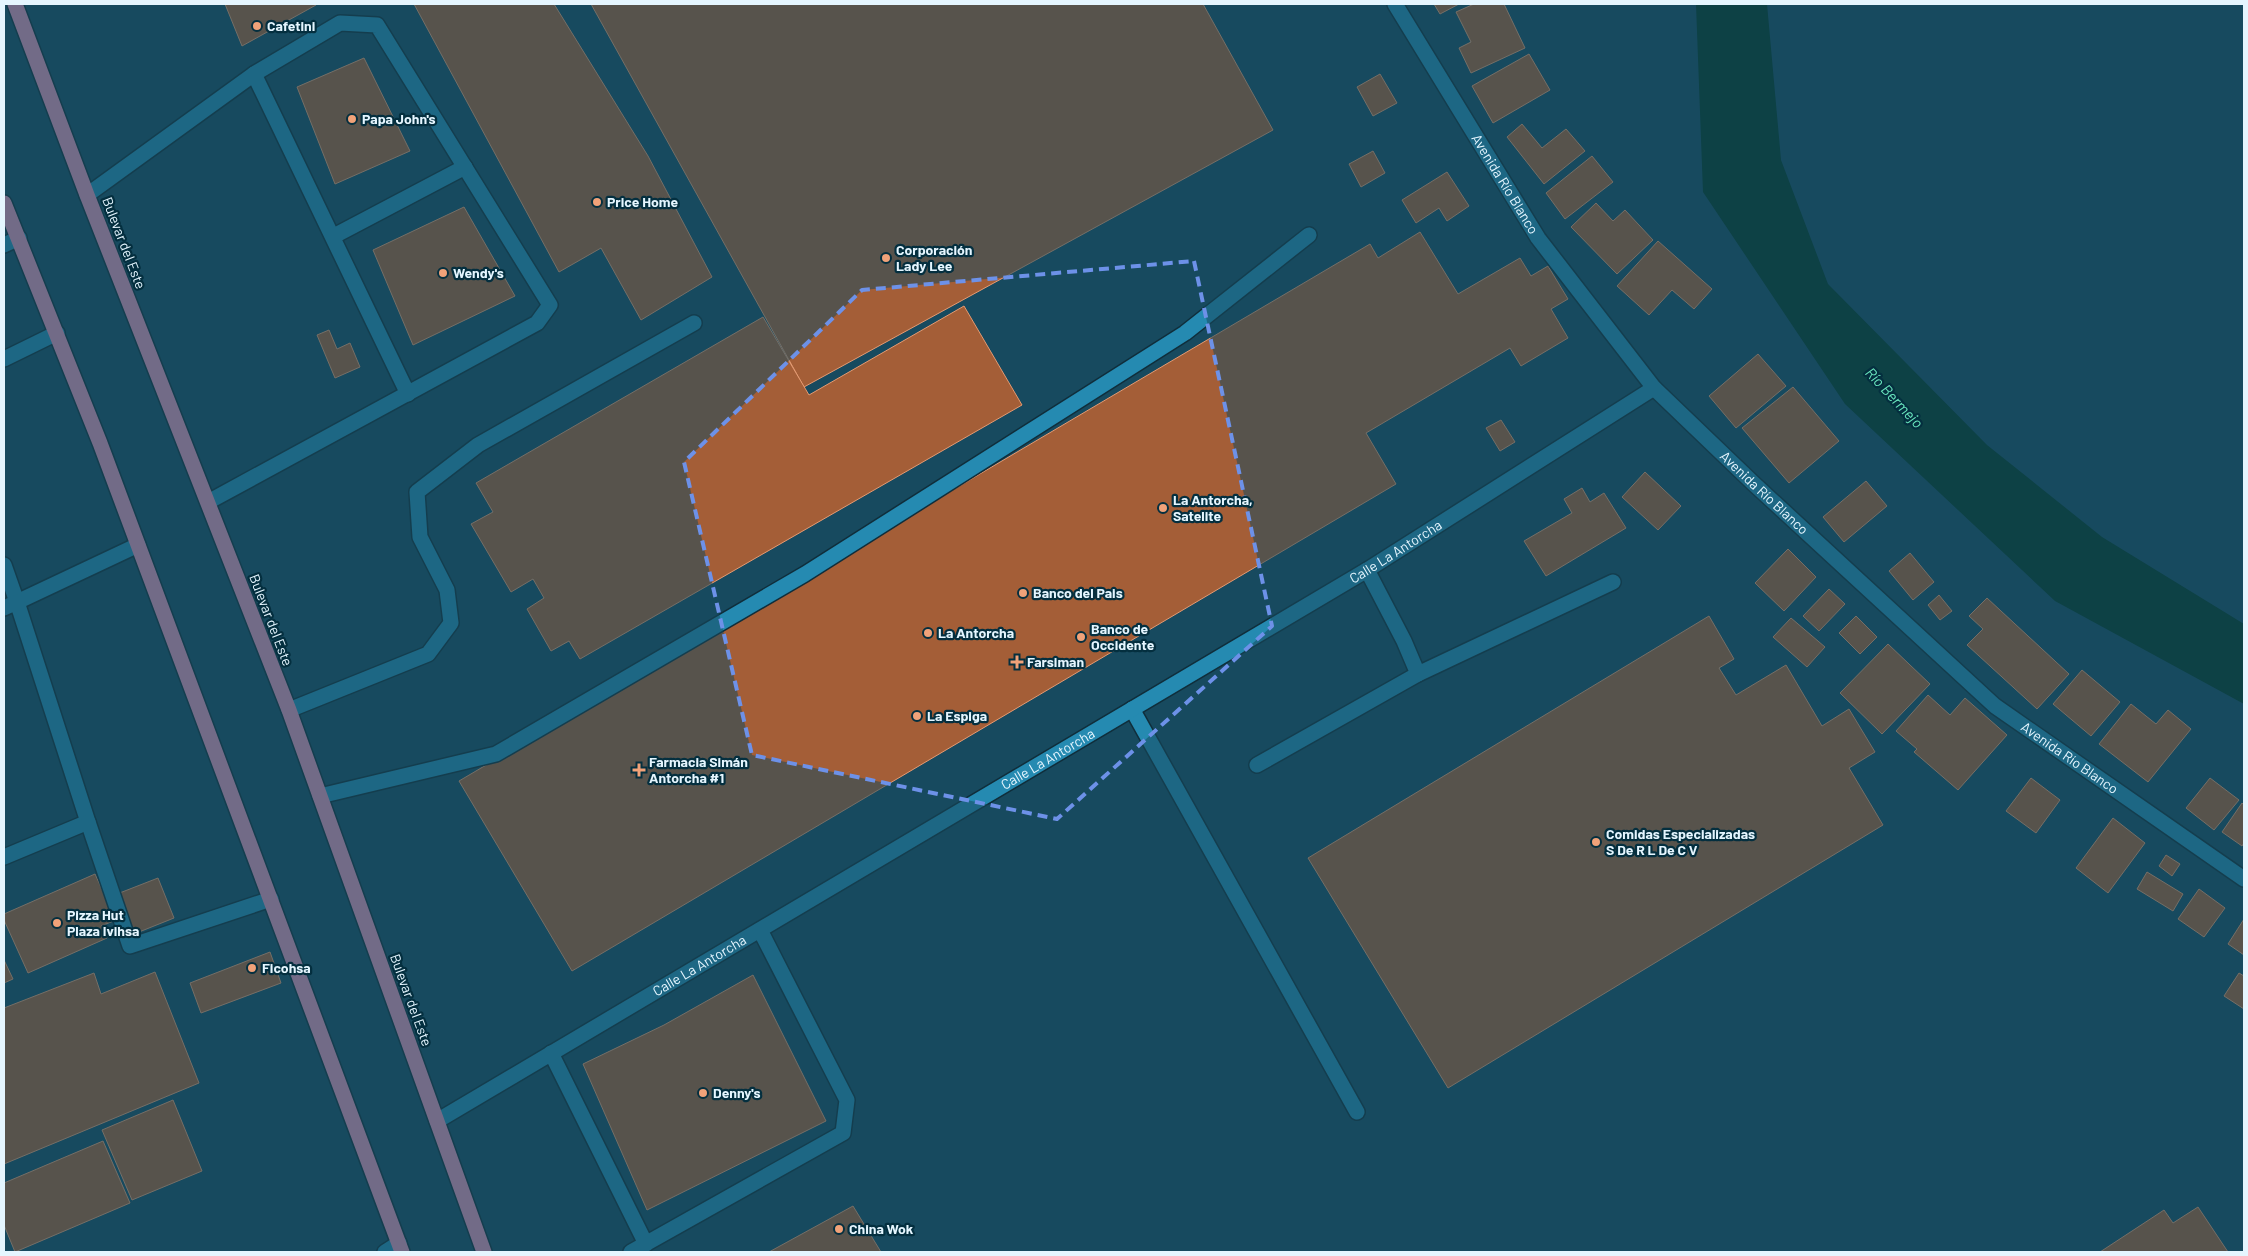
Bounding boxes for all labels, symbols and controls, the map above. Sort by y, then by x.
place label: Cafetini [267,17,315,34]
marker: Cafetini [251,20,263,32]
place label: Papa John's [362,110,436,127]
marker: Papa John's [346,113,358,125]
street label: Avenida Río Blanco [1468,131,1542,237]
place label: Price Home [607,193,678,210]
street label: Bulevar del Este [99,195,150,291]
marker: Price Home [591,196,603,208]
place label: Corporación Lady Lee [896,241,972,274]
marker: Corporación Lady Lee [880,252,892,264]
place label: Wendy's [453,264,504,281]
marker: Wendy's [437,267,449,279]
water label: Río Bermejo [1862,363,1927,431]
street label: Avenida Río Blanco [1717,447,1812,538]
place label: La Antorcha, Satelite [1173,491,1253,524]
marker: La Antorcha, Satelite [1157,502,1169,514]
street label: Calle La Antorcha [1346,516,1445,587]
street label: Bulevar del Este [246,572,297,668]
place label: Banco del Pais [1033,584,1123,601]
marker: Banco del Pais [1017,587,1029,599]
place label: Banco de Occidente [1091,620,1155,653]
place label: La Antorcha [938,624,1014,641]
marker: La Antorcha [922,627,934,639]
marker: Banco de Occidente [1075,631,1087,643]
place label: Farsiman [1027,653,1084,670]
marker: Farsiman [1011,656,1023,668]
place label: La Espiga [927,707,987,724]
marker: La Espiga [911,710,923,722]
street label: Avenida Río Blanco [2018,718,2122,797]
street label: Calle La Antorcha [998,724,1097,793]
place label: Farmacia Simán Antorcha #1 [649,753,748,786]
marker: Farmacia Simán Antorcha #1 [633,764,645,776]
place label: Comidas Especializadas S De R L De C V [1606,825,1755,858]
marker: Comidas Especializadas S De R L De C V [1590,836,1602,848]
place label: Pizza Hut Plaza Ivihsa [67,906,139,939]
marker: Pizza Hut Plaza Ivihsa [51,917,63,929]
street label: Calle La Antorcha [649,931,749,999]
street label: Bulevar del Este [387,951,436,1048]
place label: Ficohsa [262,959,311,976]
marker: Ficohsa [246,962,258,974]
place label: Denny's [713,1084,760,1101]
marker: Denny's [697,1087,709,1099]
place label: China Wok [849,1220,914,1237]
marker: China Wok [833,1223,845,1235]

